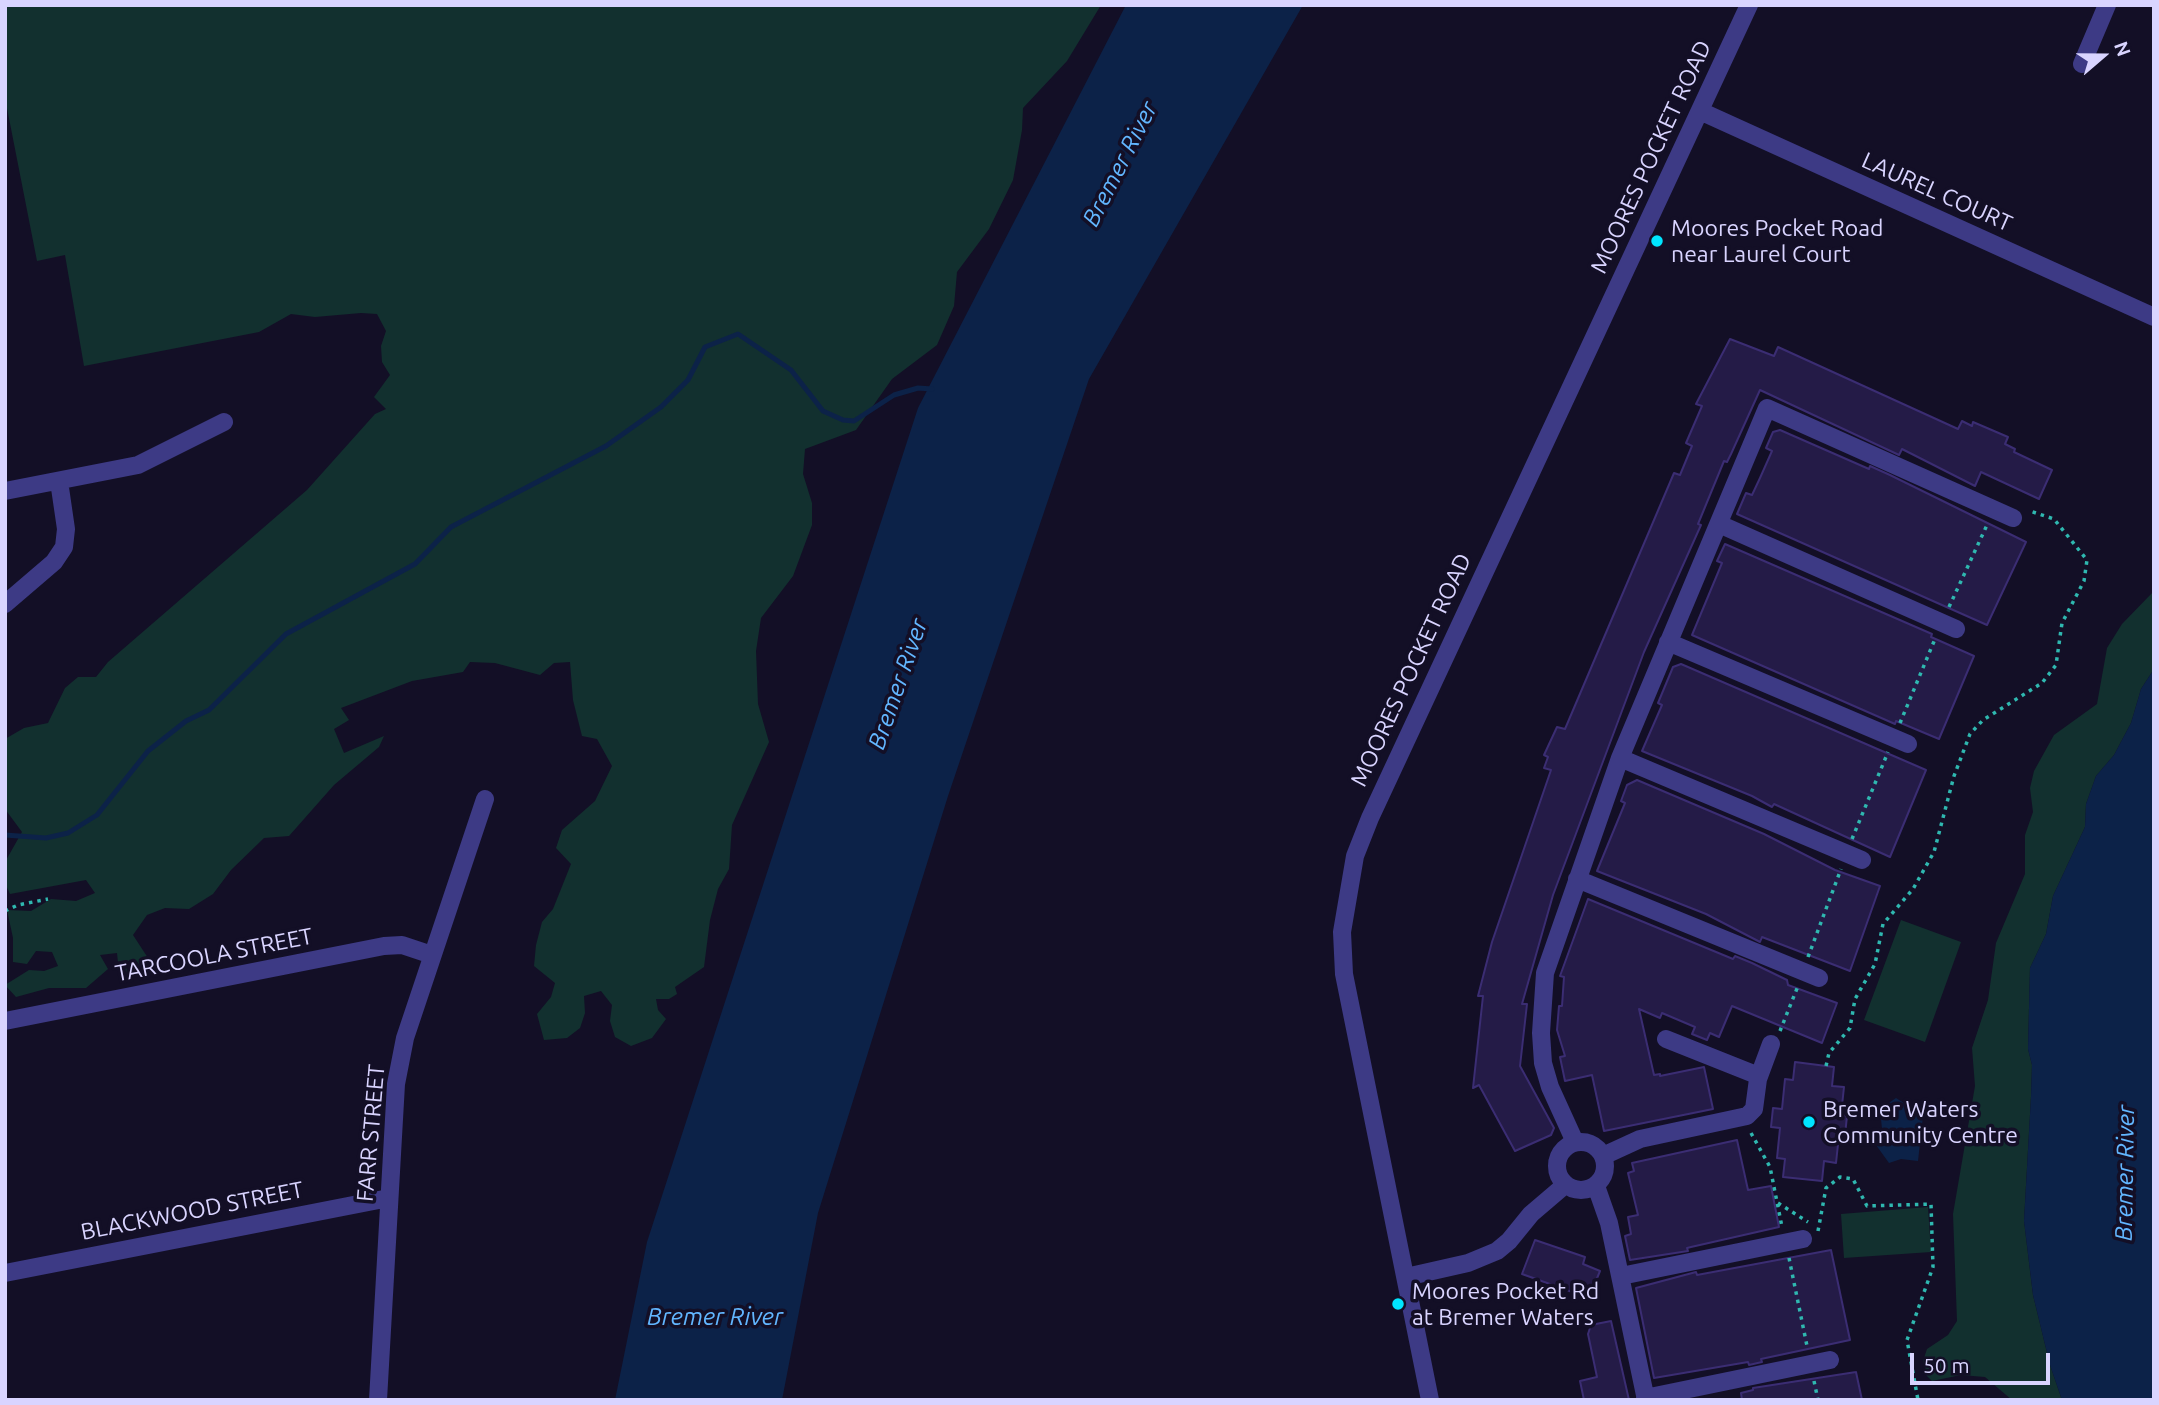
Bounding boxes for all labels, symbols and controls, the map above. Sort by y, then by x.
north arrow [2068,21,2138,91]
street label: MOORES POCKET ROAD [1585,36,1717,278]
text: N [2110,38,2135,59]
water label: Bremer River [1076,97,1164,231]
street label: LAUREL COURT [1858,147,2016,237]
place label: Moores Pocket Road near Laurel Court [1671,214,1883,268]
marker: Moores Pocket Road near Laurel Court [1649,233,1665,249]
street label: MOORES POCKET ROAD [1345,549,1477,791]
water label: Bremer River [862,615,934,753]
street label: TARCOOLA STREET [113,922,315,988]
street label: FARR STREET [351,1063,391,1203]
place label: Bremer Waters Community Centre [1823,1095,2018,1149]
water label: Bremer River [2109,1105,2141,1241]
marker: Bremer Waters Community Centre [1801,1114,1817,1130]
street label: BLACKWOOD STREET [78,1176,306,1246]
place label: Moores Pocket Rd at Bremer Waters [1412,1277,1599,1331]
marker: Moores Pocket Rd at Bremer Waters [1390,1296,1406,1312]
water label: Bremer River [647,1303,783,1331]
scale bar [1914,1338,2054,1382]
text: 50 m [1923,1353,1970,1377]

